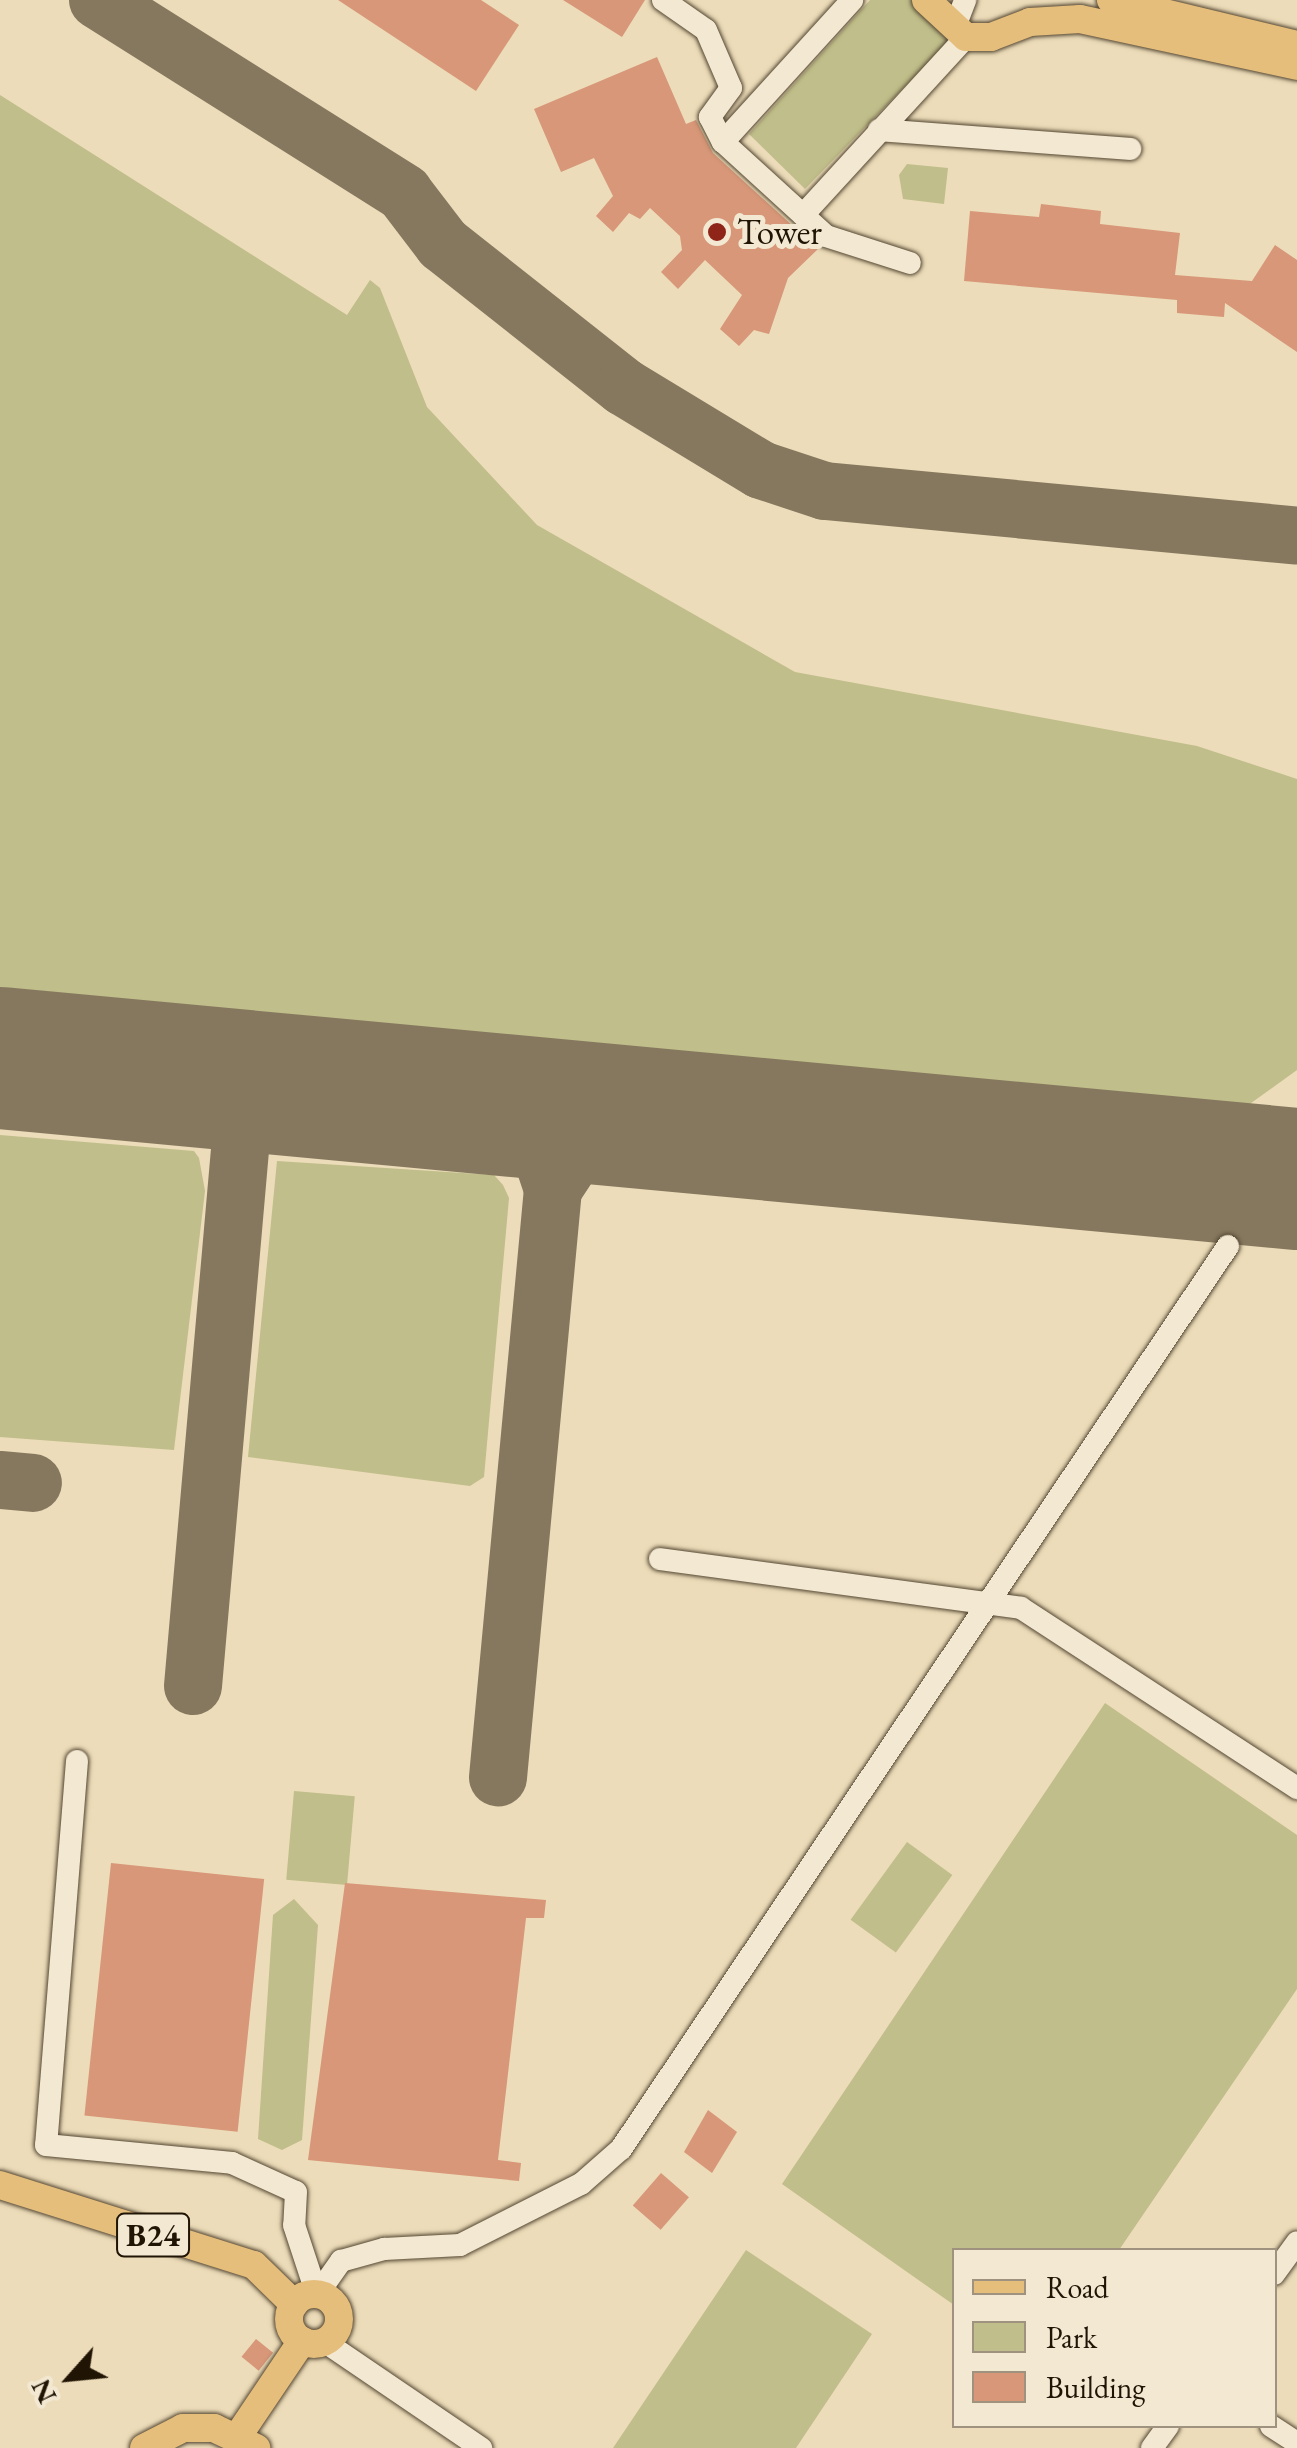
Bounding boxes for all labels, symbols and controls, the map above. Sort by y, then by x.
place label: Tower [737,211,822,253]
marker: Tower [706,221,728,243]
road number: B24 [116,2208,190,2262]
legend [952,2248,1277,2428]
text: Road [1046,2268,1109,2307]
text: Park [1046,2318,1097,2357]
north arrow [20,2328,120,2428]
text: Building [1046,2368,1145,2407]
text: N [22,2373,64,2410]

